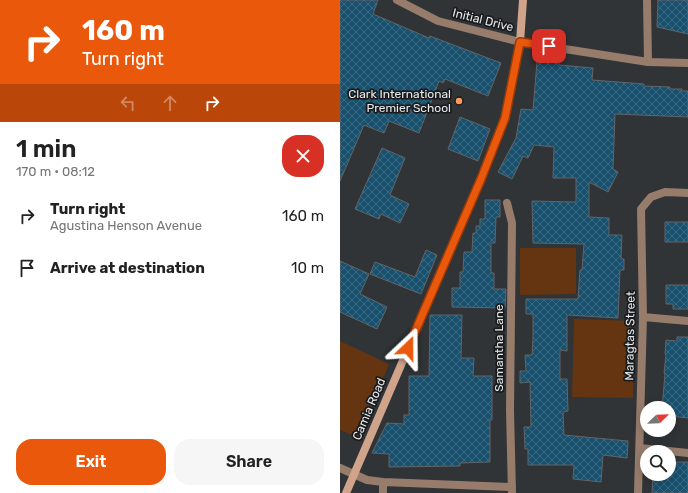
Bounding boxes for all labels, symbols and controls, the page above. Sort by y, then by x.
street label: Initial Drive [451,6,515,34]
text: 160 m [82,14,165,47]
icon: right [16,16,68,68]
pin [532,29,566,63]
icon: arrive [538,35,560,57]
text: Turn right [82,48,164,70]
place label: Clark International Premier School [348,87,451,115]
icon: left [117,92,139,114]
icon: ahead [159,92,181,114]
icon: right [201,92,223,114]
marker: Clark International Premier School [454,96,464,106]
text: 1 min [16,135,76,163]
button: close [282,135,324,177]
text: 170 m · 08:12 [16,164,95,179]
text: Turn right [50,200,125,218]
icon: right [16,205,38,227]
text: 160 m [282,207,324,225]
text: Agustina Henson Avenue [50,218,202,233]
icon: arrive [16,257,38,279]
text: Arrive at destination [50,259,205,277]
text: 10 m [291,259,324,277]
street label: Maragtas Street [622,291,638,381]
street label: Samantha Lane [492,304,506,392]
position arrow [387,327,429,369]
street label: Camia Road [350,376,388,442]
north arrow [640,401,676,437]
map controls [640,401,676,481]
button: Exit [16,439,166,485]
button: Share [174,439,324,485]
button: search [640,445,676,481]

